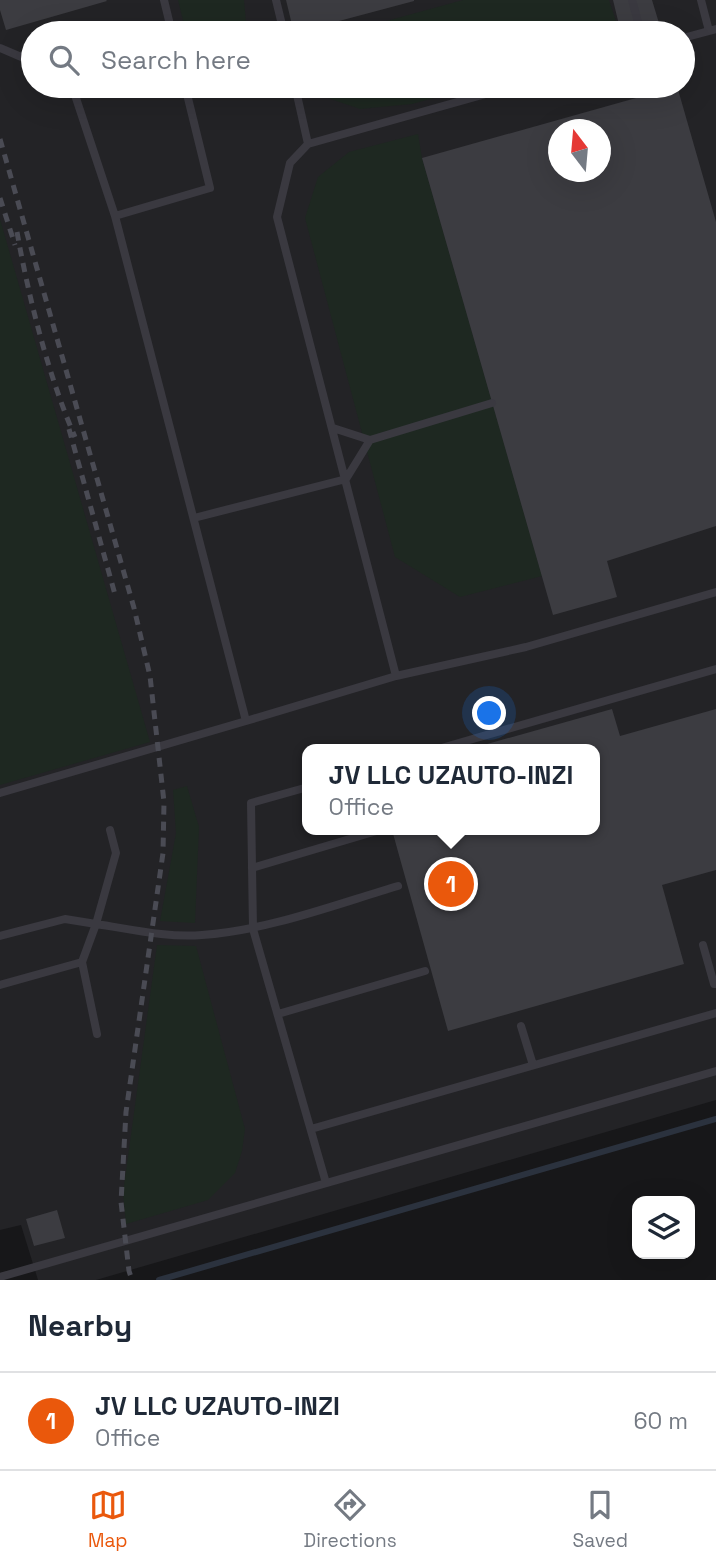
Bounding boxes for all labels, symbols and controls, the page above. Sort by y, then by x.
search box [21,21,695,98]
icon: search [45,41,83,79]
text: Search here [101,43,251,77]
north arrow [548,119,611,182]
your location [472,696,506,730]
popup [302,744,600,835]
text: JV LLC UZAUTO-INZI [329,758,573,792]
text: Office [329,792,394,822]
pin: 1 [428,858,474,910]
map controls [632,1196,695,1259]
button: layers [632,1196,695,1259]
text: Nearby [28,1306,132,1345]
text: JV LLC UZAUTO-INZI [95,1389,340,1423]
text: 1 [46,1406,56,1436]
text: 60 m [633,1406,688,1436]
text: Office [95,1423,160,1453]
tab: Map [88,1486,128,1553]
tab: Directions [304,1486,397,1553]
tab: Saved [573,1486,628,1553]

